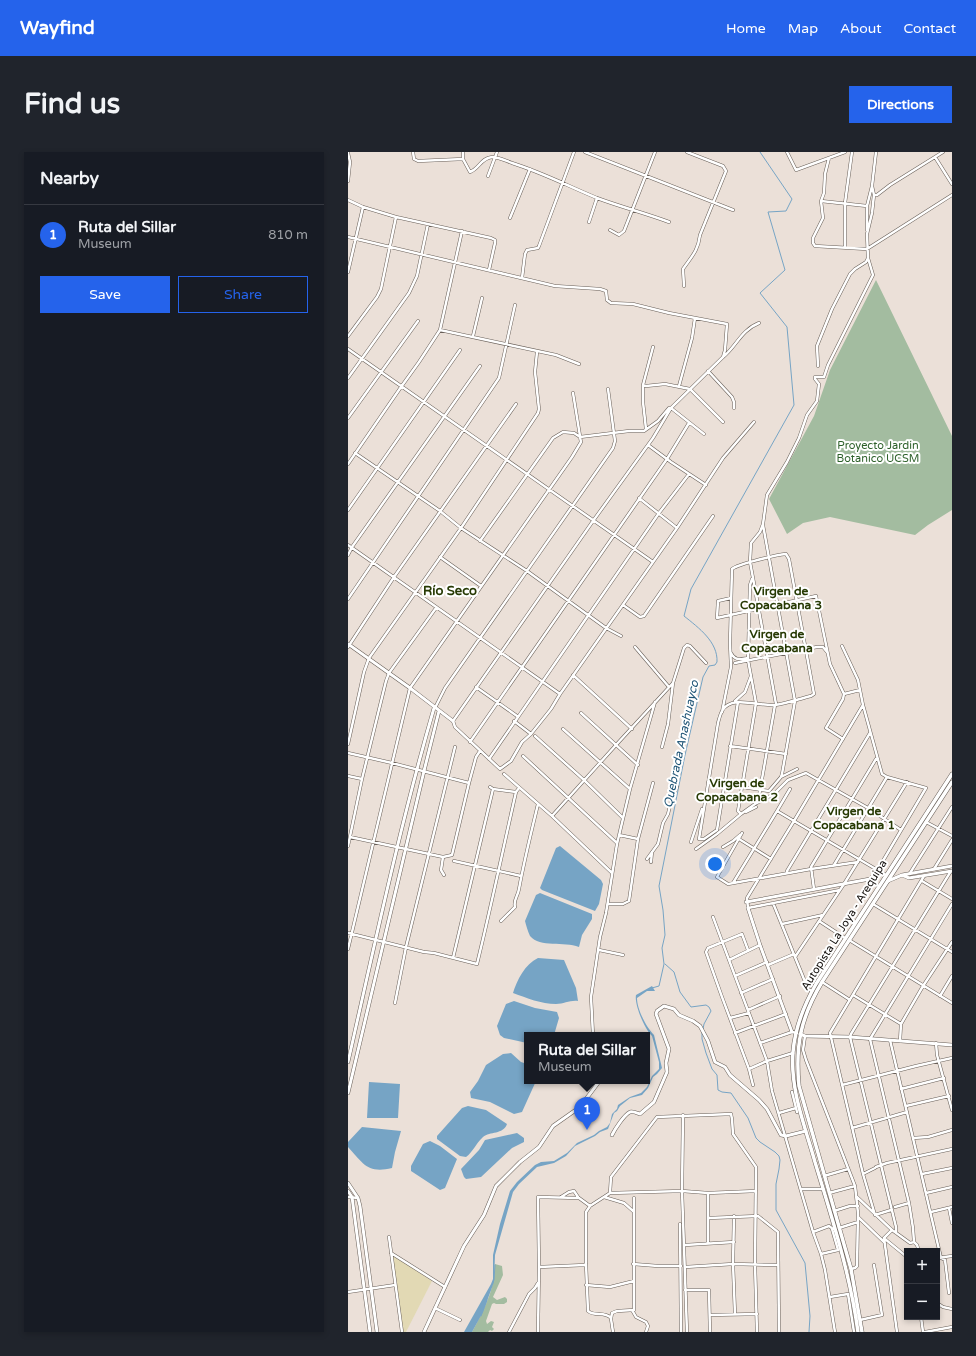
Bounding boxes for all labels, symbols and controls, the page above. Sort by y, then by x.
text: Wayfind [20,17,95,39]
text: Home [726,20,766,37]
text: Map [788,20,818,37]
text: About [840,20,882,37]
text: Contact [904,20,956,37]
button: Directions [849,86,952,123]
text: Find us [24,87,120,121]
text: Nearby [40,168,99,189]
text: Ruta del Sillar [78,218,176,236]
text: 1 [49,227,57,243]
text: 810 m [268,227,308,243]
text: Museum [78,236,132,252]
button: Save [40,276,170,313]
button: Share [178,276,308,313]
park label: Proyecto Jardin Botanico UCSM [837,439,919,465]
district label: Río Seco [423,583,477,599]
district label: Virgen de Copacabana 3 [740,584,822,613]
district label: Virgen de Copacabana [741,627,813,656]
water label: Quebrada Anashuayco [661,678,702,809]
district label: Virgen de Copacabana 2 [696,776,778,805]
district label: Virgen de Copacabana 1 [813,804,895,833]
your location [705,854,725,874]
street label: Autopista La Joya - Arequipa [798,858,890,992]
popup [524,1032,650,1084]
text: Ruta del Sillar [538,1041,636,1059]
text: Museum [538,1059,592,1075]
pin: 1 [574,1097,600,1130]
map controls [904,1248,940,1320]
button: + [904,1248,940,1284]
button: − [904,1284,940,1320]

